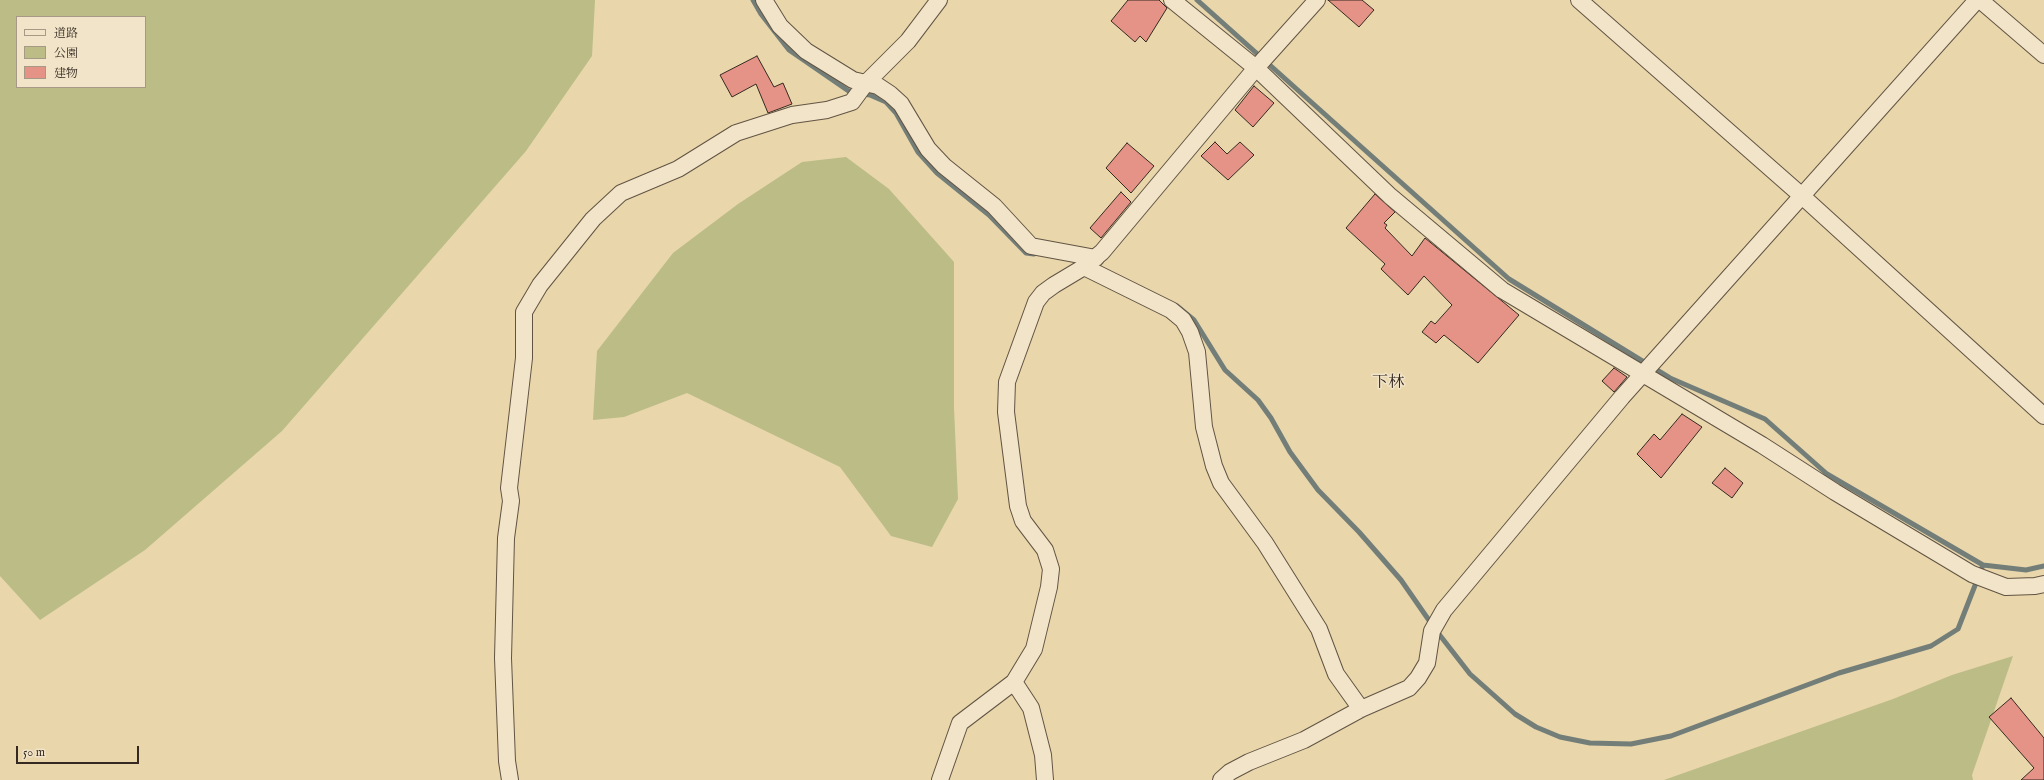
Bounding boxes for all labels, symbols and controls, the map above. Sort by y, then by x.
legend [16,16,146,88]
text: 道路 [54,26,78,41]
text: 公園 [54,46,78,61]
text: 建物 [54,66,78,81]
district label: 下林 [1372,374,1404,394]
scale bar [18,738,141,764]
text: 50 m [23,745,45,760]

